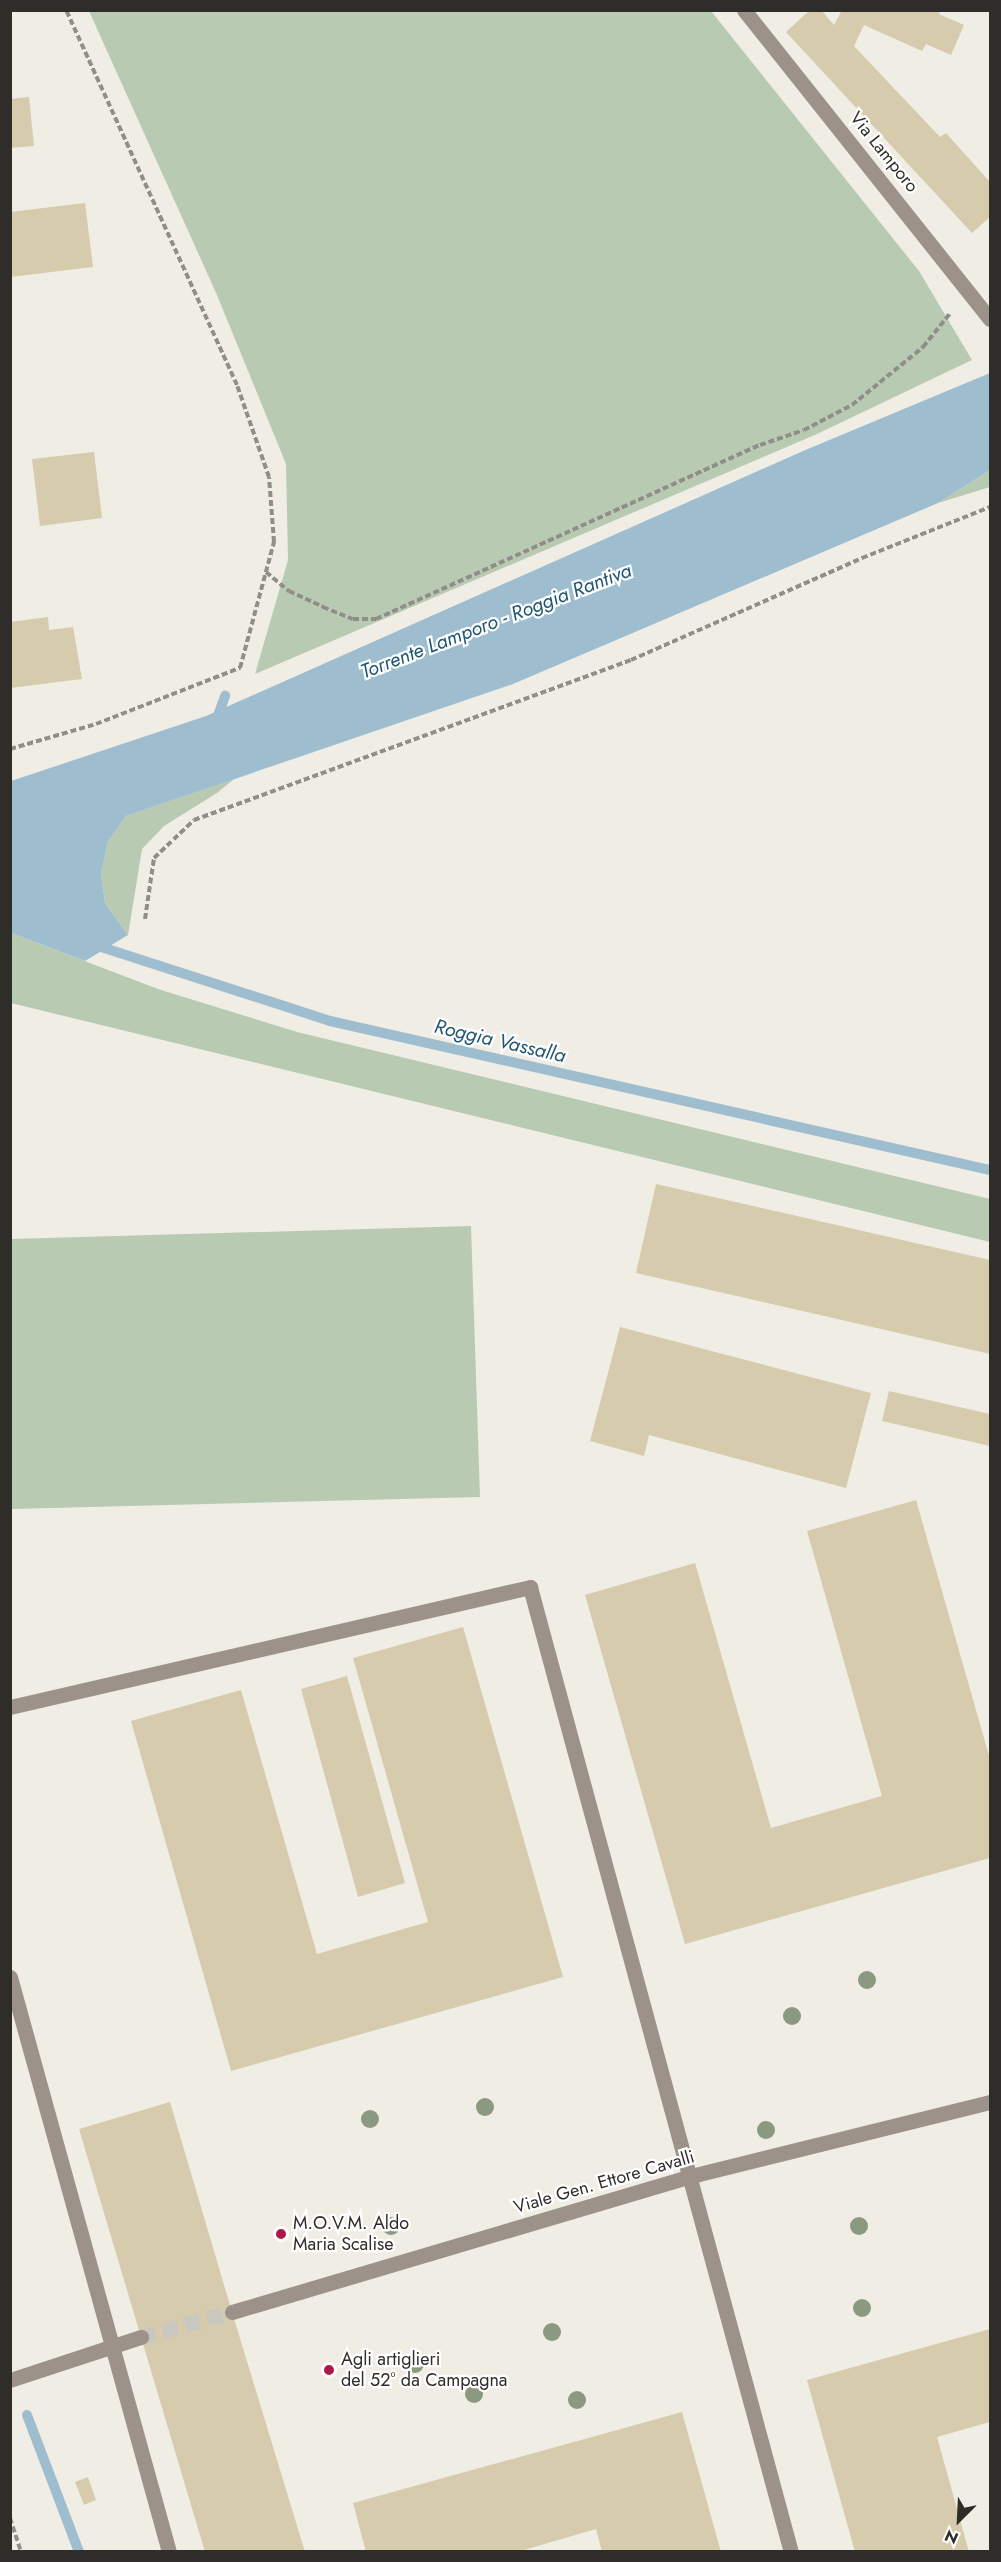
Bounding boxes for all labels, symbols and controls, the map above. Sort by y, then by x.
street label: Via Lamporo [845,107,923,197]
water label: Torrente Lamporo - Roggia Rantiva [357,558,635,684]
water label: Roggia Vassalla [432,1014,568,1068]
street label: Viale Gen. Ettore Cavalli [511,2146,697,2218]
place label: M.O.V.M. Aldo Maria Scalise [293,2213,409,2256]
marker: M.O.V.M. Aldo Maria Scalise [274,2227,288,2241]
place label: Agli artiglieri del 52° da Campagna [341,2349,507,2392]
marker: Agli artiglieri del 52° da Campagna [322,2363,336,2377]
north arrow [929,2490,989,2550]
text: N [941,2524,962,2550]

